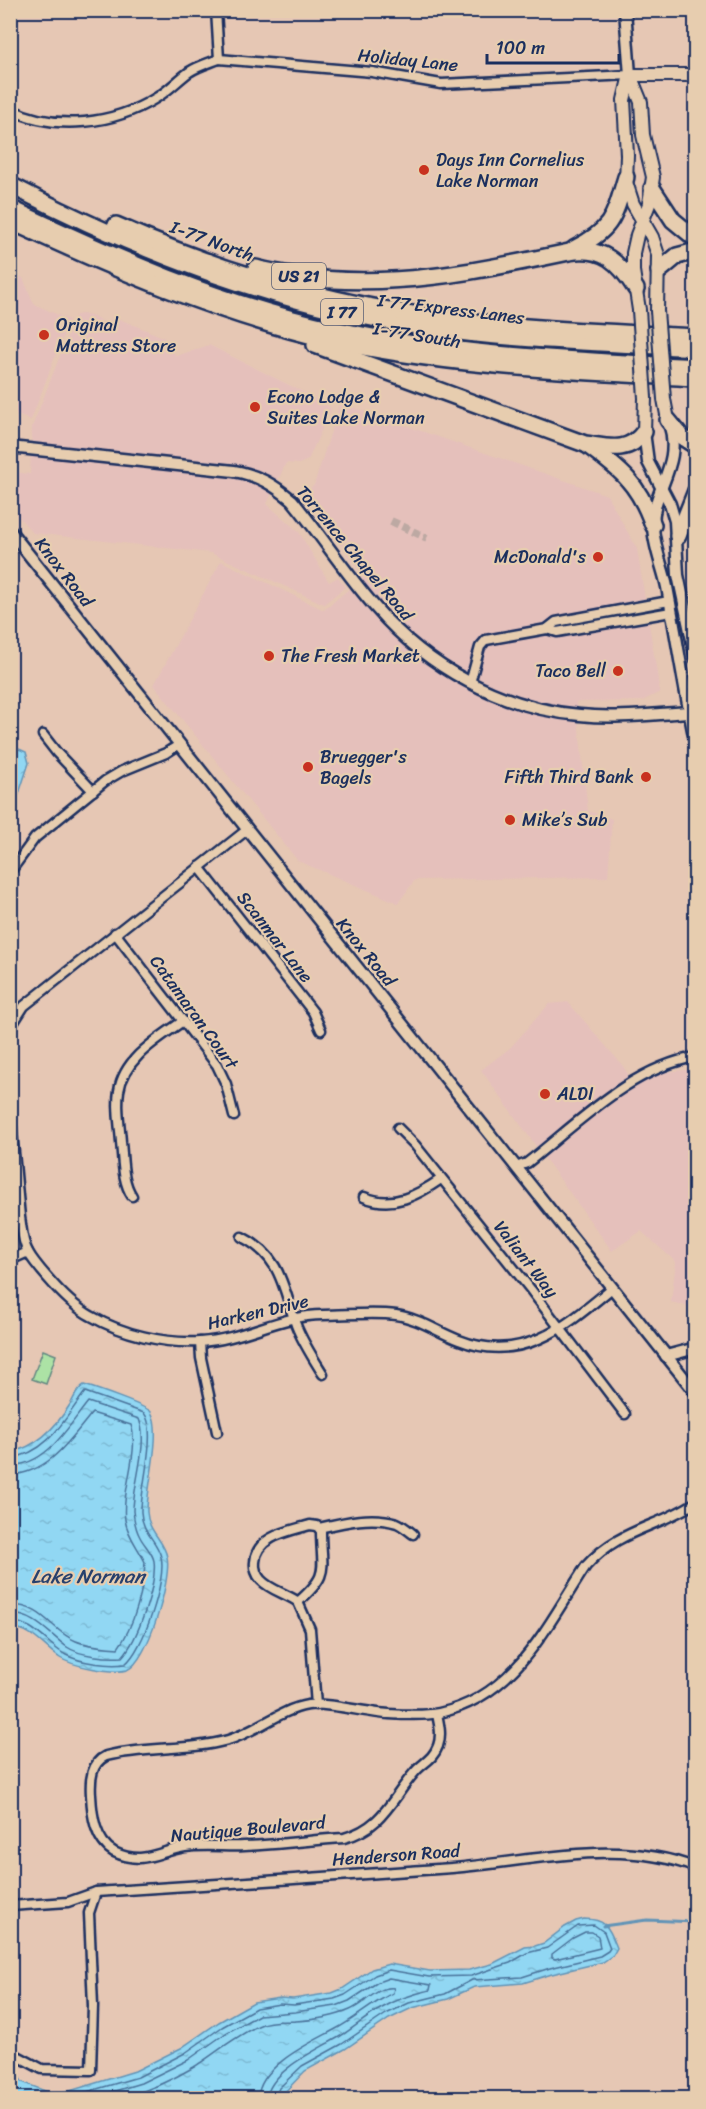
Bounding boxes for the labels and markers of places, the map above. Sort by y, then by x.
place label: Days Inn Cornelius Lake Norman [436,144,585,197]
marker: Days Inn Cornelius Lake Norman [417,163,431,177]
place label: Original Mattress Store [56,309,176,362]
marker: Original Mattress Store [37,328,51,342]
place label: Econo Lodge & Suites Lake Norman [267,381,425,434]
marker: Econo Lodge & Suites Lake Norman [248,400,262,414]
place label: McDonald's [494,541,587,573]
marker: McDonald's [591,550,605,564]
place label: The Fresh Market [281,640,420,672]
marker: The Fresh Market [262,649,276,663]
place label: Taco Bell [535,655,607,687]
marker: Taco Bell [611,664,625,678]
place label: Bruegger's Bagels [320,741,408,794]
marker: Bruegger's Bagels [301,760,315,774]
place label: Fifth Third Bank [505,761,634,793]
marker: Fifth Third Bank [639,770,653,784]
place label: Mike’s Sub [522,804,608,836]
marker: Mike’s Sub [503,813,517,827]
place label: ALDI [556,1078,594,1110]
marker: ALDI [538,1087,552,1101]

